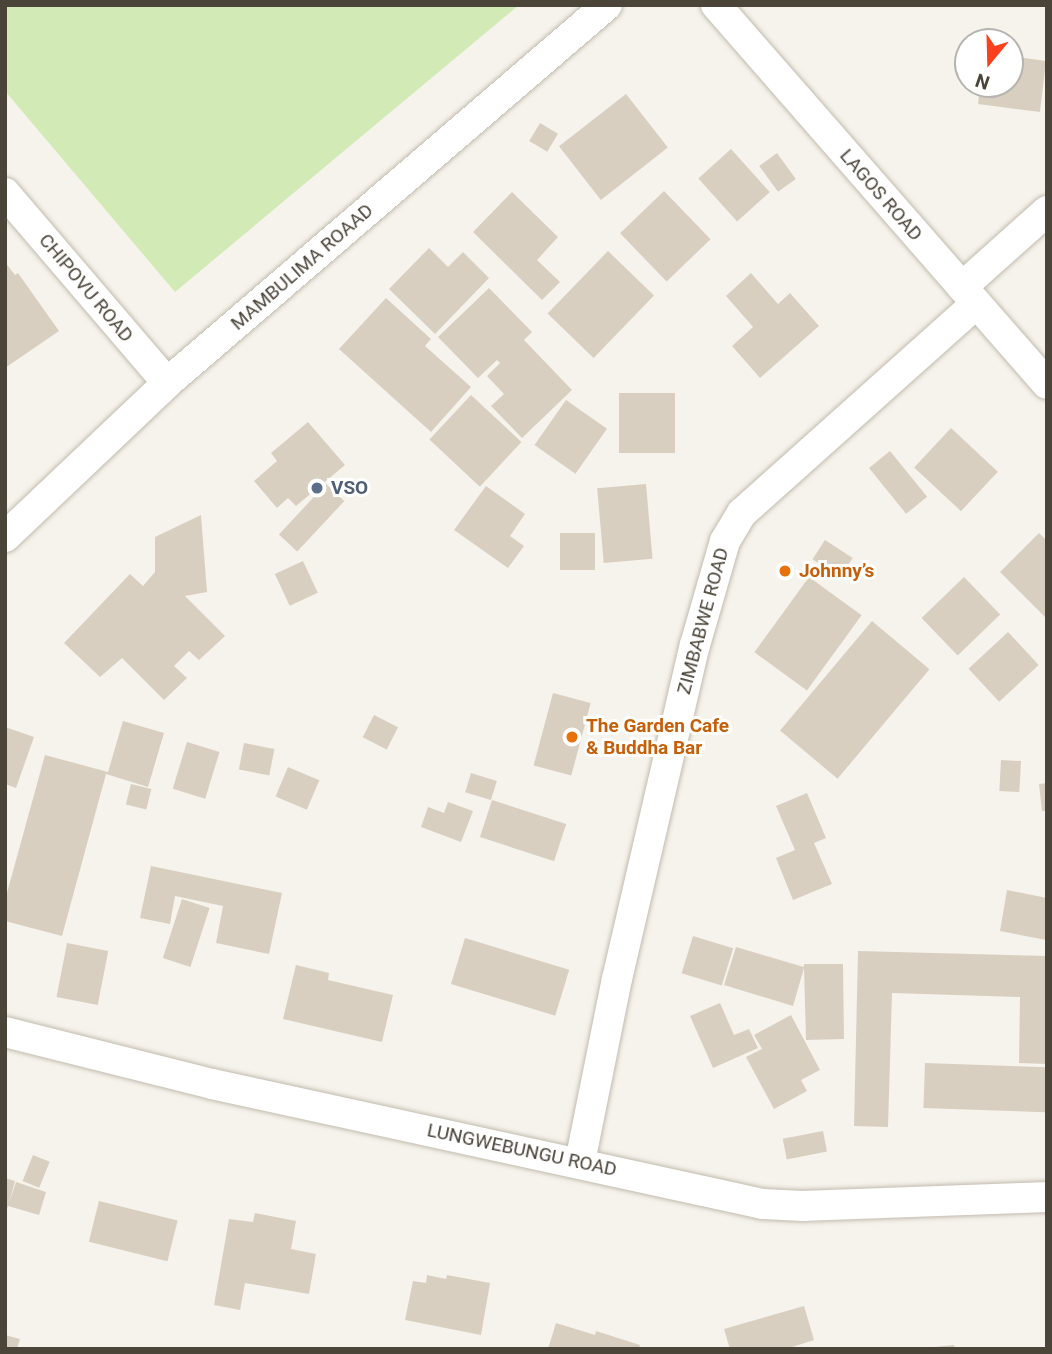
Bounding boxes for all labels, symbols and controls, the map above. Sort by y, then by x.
north arrow [954,28,1024,98]
text: N [973,68,993,94]
street label: LAGOS ROAD [835,144,927,246]
street label: MAMBULIMA ROAAD [226,199,378,335]
street label: CHIPOVU ROAD [34,229,138,347]
place label: VSO [331,477,368,499]
marker: VSO [309,480,325,496]
street label: ZIMBABWE ROAD [672,545,734,697]
place label: Johnny’s [799,560,874,582]
marker: Johnny’s [777,563,793,579]
place label: The Garden Cafe & Buddha Bar [586,715,729,759]
marker: The Garden Cafe & Buddha Bar [564,729,580,745]
street label: LUNGWEBUNGU ROAD [425,1119,619,1181]

